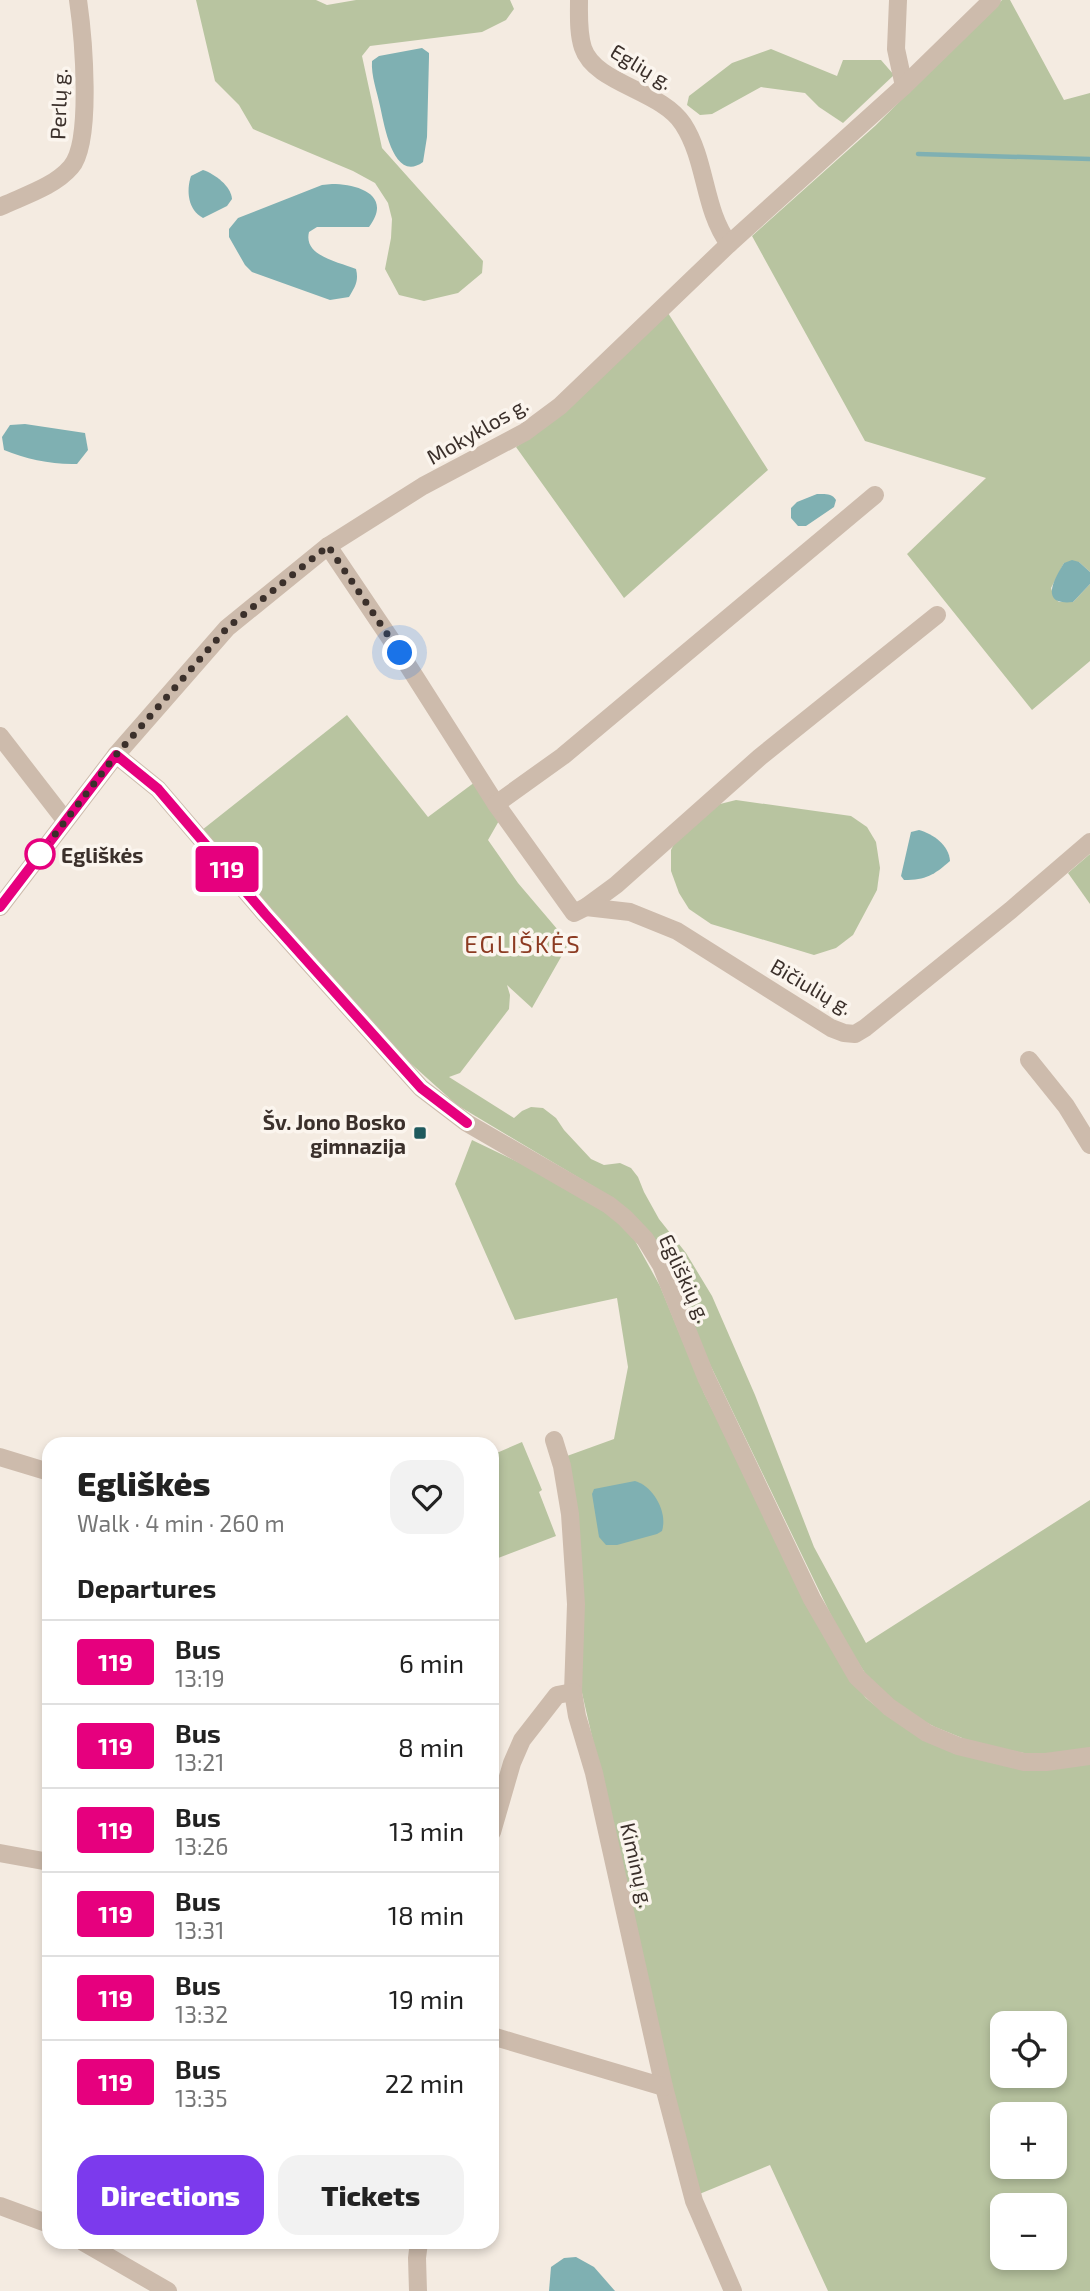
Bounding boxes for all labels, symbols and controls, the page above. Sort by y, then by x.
street label: Eglių g. [606,38,678,94]
street label: Perlų g. [44,68,72,140]
street label: Mokyklos g. [422,391,532,469]
your location [382,635,417,670]
marker: Egliškės [25,839,55,869]
place label: Egliškės [61,842,144,867]
line badge: 119 [187,846,267,892]
text: 119 [210,854,244,883]
district label: EGLIŠKĖS [464,929,582,958]
street label: Bičiulių g. [767,953,857,1019]
place label: Šv. Jono Bosko gimnazija [263,1109,406,1158]
marker: Šv. Jono Bosko gimnazija [412,1125,428,1141]
street label: Egliškių g. [655,1230,717,1326]
button: heart [390,1460,464,1534]
text: Egliškės [77,1463,211,1503]
text: Walk · 4 min · 260 m [77,1509,285,1537]
text: Departures [77,1572,216,1603]
text: Bus [175,1633,221,1664]
text: 119 [98,1647,133,1676]
text: 6 min [399,1647,464,1678]
text: 13:19 [175,1664,225,1692]
text: Bus [175,1717,221,1748]
text: 119 [98,1731,133,1760]
text: 8 min [398,1731,464,1762]
text: 13:21 [175,1748,224,1776]
text: Bus [175,1801,221,1832]
text: 119 [98,1815,133,1844]
text: 13 min [389,1815,464,1846]
street label: Kiminų g. [616,1820,660,1910]
text: 13:26 [175,1832,228,1860]
text: Bus [175,1885,221,1916]
text: 119 [98,1899,133,1928]
text: 18 min [388,1899,464,1930]
text: 13:31 [175,1916,224,1944]
text: Bus [175,1969,221,2000]
text: 119 [98,1983,133,2012]
text: 19 min [389,1983,464,2014]
text: 13:32 [175,2000,228,2028]
map controls [990,2011,1067,2270]
button: locate [990,2011,1067,2088]
text: Bus [175,2053,221,2084]
text: 119 [98,2067,133,2096]
text: 22 min [385,2067,464,2098]
text: 13:35 [175,2084,228,2112]
button: + [990,2102,1067,2179]
button: Directions [77,2155,264,2235]
button: Tickets [278,2155,464,2235]
button: − [990,2193,1067,2270]

